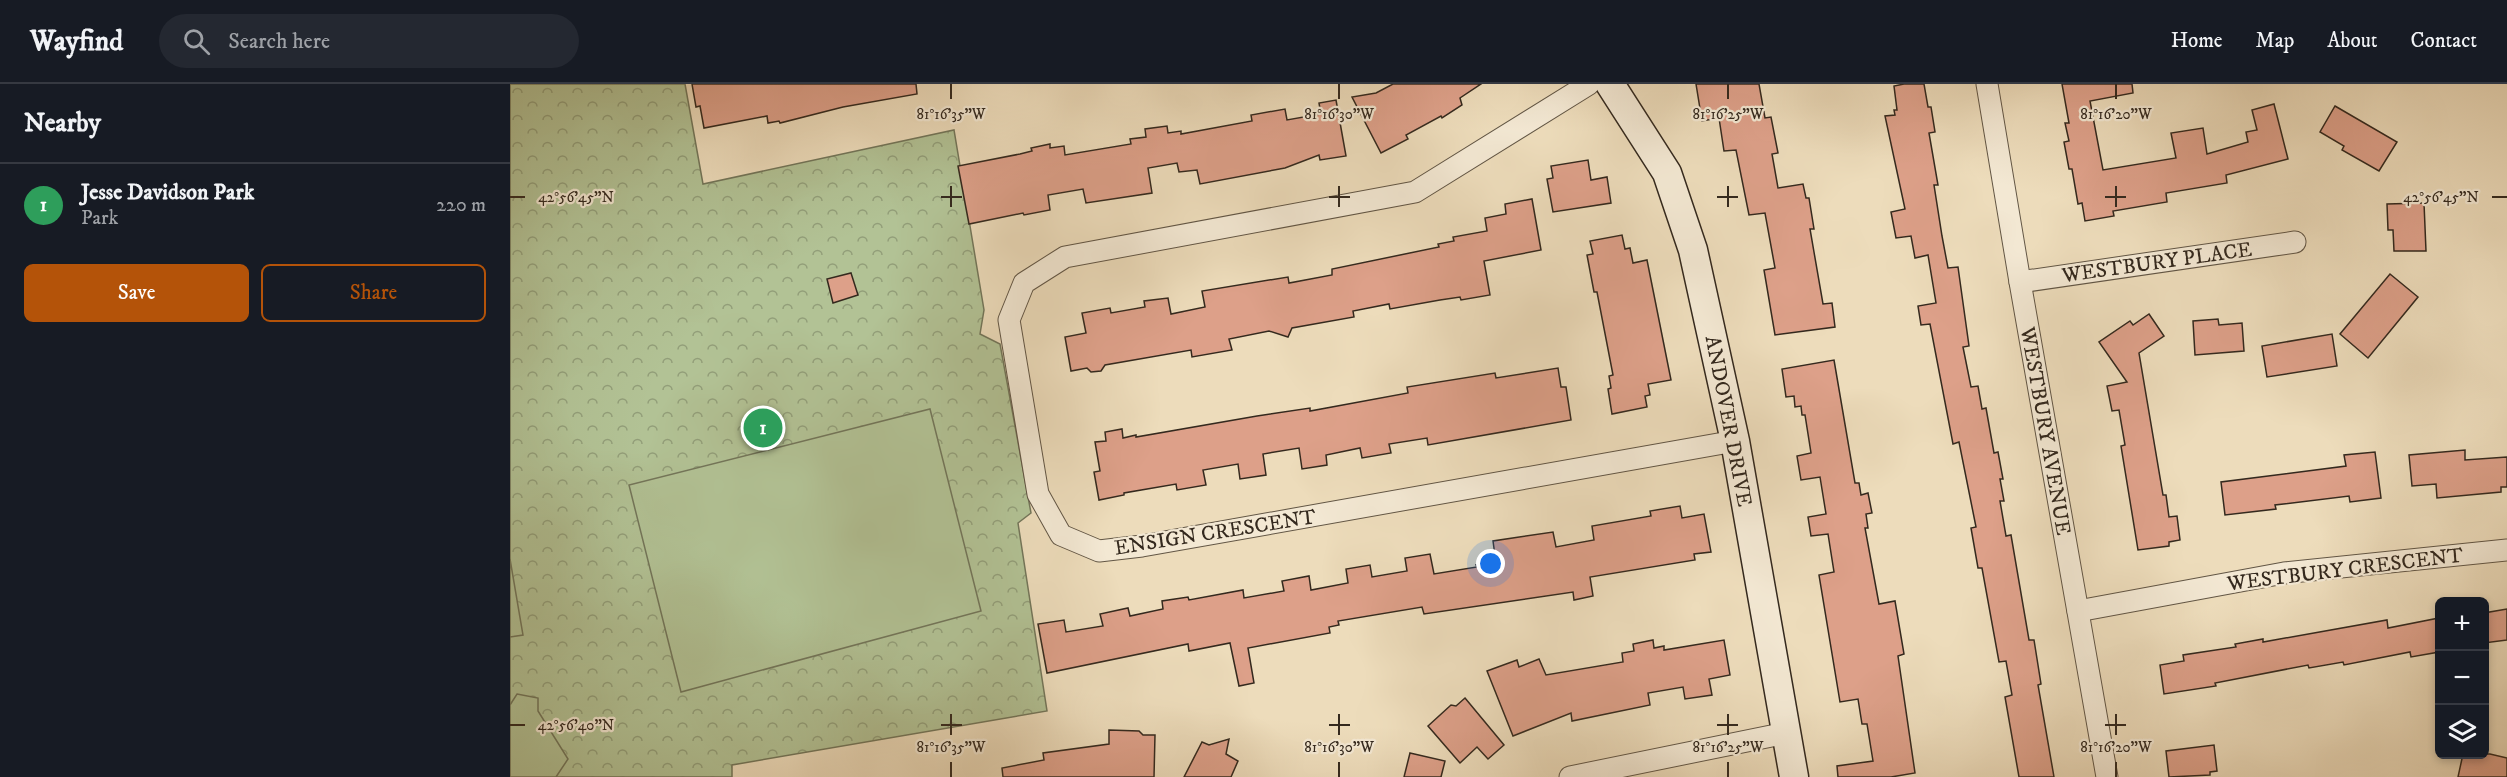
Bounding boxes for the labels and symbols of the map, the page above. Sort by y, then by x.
text: 81°16'35"W [916,105,986,124]
text: 81°16'30"W [1304,105,1374,124]
text: 81°16'25"W [1693,105,1764,124]
text: 81°16'20"W [2080,105,2152,124]
text: 42°56'45"N [538,188,614,207]
text: 42°56'45"N [2403,188,2479,207]
street label: WESTBURY PLACE [2059,237,2254,289]
street label: WESTBURY AVENUE [2014,324,2076,538]
street label: ANDOVER DRIVE [1699,333,1757,509]
pin: 1 [744,406,782,450]
street label: ENSIGN CRESCENT [1113,504,1318,562]
street label: WESTBURY CRESCENT [2225,543,2465,598]
your location [1476,549,1505,578]
text: 42°56'40"N [538,716,614,735]
text: 81°16'35"W [916,738,986,757]
text: 81°16'30"W [1304,738,1374,757]
text: 81°16'25"W [1693,738,1764,757]
text: 81°16'20"W [2080,738,2152,757]

